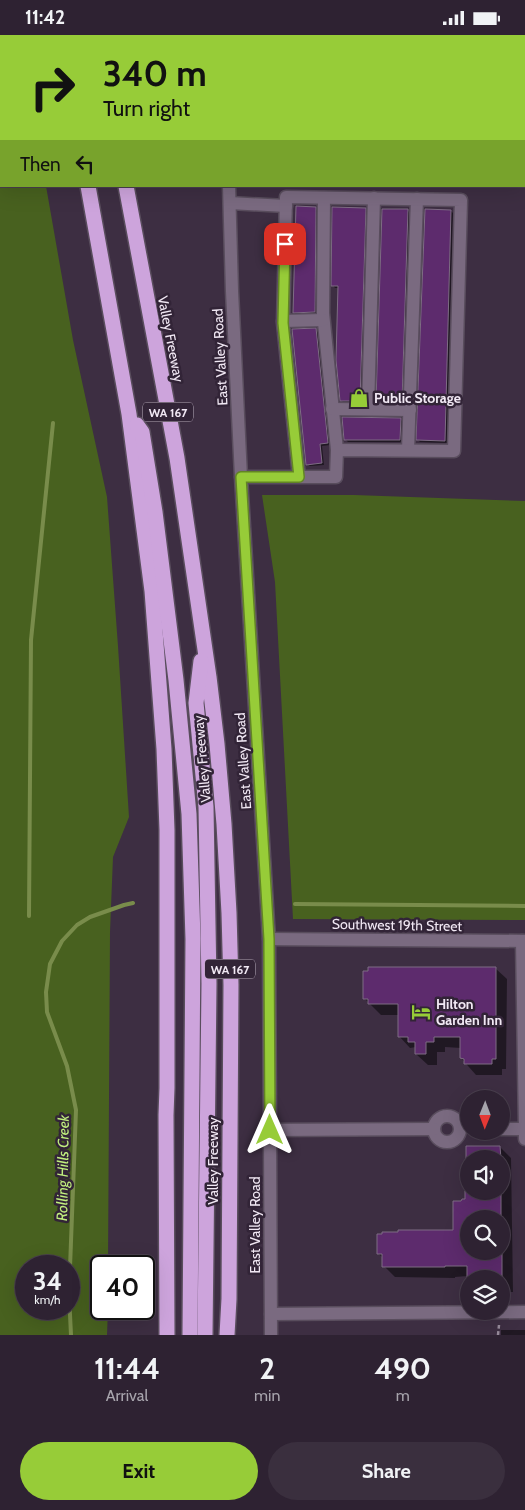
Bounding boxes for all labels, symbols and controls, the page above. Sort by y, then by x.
text: 11:42 [25,6,65,29]
text: 340 m [103,52,207,95]
icon: right [20,55,85,120]
text: Turn right [103,95,190,122]
icon: left [71,150,99,178]
text: Then [20,153,61,176]
pin [264,223,306,265]
icon: arrive [271,230,299,258]
street label: Valley Freeway [154,294,188,384]
street label: East Valley Road [208,308,232,406]
shop icon: Public Storage [348,387,370,409]
place label: Public Storage [374,389,461,407]
road number: WA 167 [143,403,193,422]
street label: East Valley Road [231,712,255,810]
street label: Valley Freeway [189,715,215,803]
street label: Southwest 19th Street [332,915,463,935]
road number: WA 167 [205,959,255,979]
place label: Hilton Garden Inn [436,995,502,1029]
hotel icon: Hilton Garden Inn [410,1001,432,1023]
north arrow [460,1090,510,1140]
map controls [460,1090,510,1320]
position arrow [243,1103,295,1155]
water label: Rolling Hills Creek [53,1114,73,1221]
street label: Valley Freeway [204,1117,222,1205]
button: sound [460,1150,510,1200]
street label: East Valley Road [246,1176,264,1274]
button: search [460,1210,510,1260]
speed limit sign: 40 [90,1255,155,1320]
text: 34 [33,1266,62,1296]
button: layers [460,1270,510,1320]
text: km/h [34,1292,61,1307]
text: 11:44 [94,1350,160,1387]
text: 2 [259,1350,275,1387]
text: 490 [374,1350,431,1387]
text: Arrival [106,1386,148,1405]
text: min [254,1386,280,1405]
text: m [396,1386,410,1405]
button: Exit [20,1442,258,1500]
button: Share [268,1442,505,1500]

